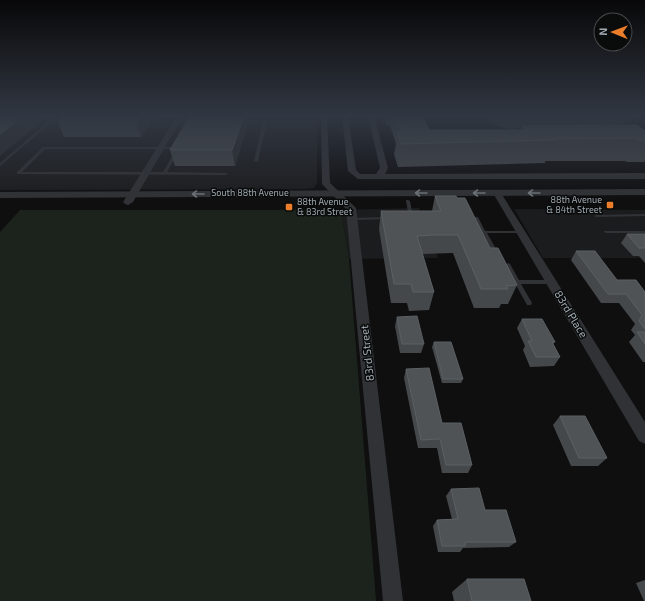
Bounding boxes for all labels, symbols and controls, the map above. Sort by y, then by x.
north arrow [593,12,633,52]
text: N [596,28,609,36]
street label: South 88th Avenue [211,187,289,198]
one-way arrow [415,189,428,197]
one-way arrow [473,189,486,196]
one-way arrow [528,189,541,197]
one-way arrow [192,190,205,198]
place label: 88th Avenue & 84th Street [546,194,603,215]
place label: 88th Avenue & 83rd Street [297,196,353,217]
marker: 88th Avenue & 84th Street [605,200,615,210]
marker: 88th Avenue & 83rd Street [284,202,294,212]
street label: 83rd Place [552,288,591,340]
street label: 83rd Street [357,324,376,382]

